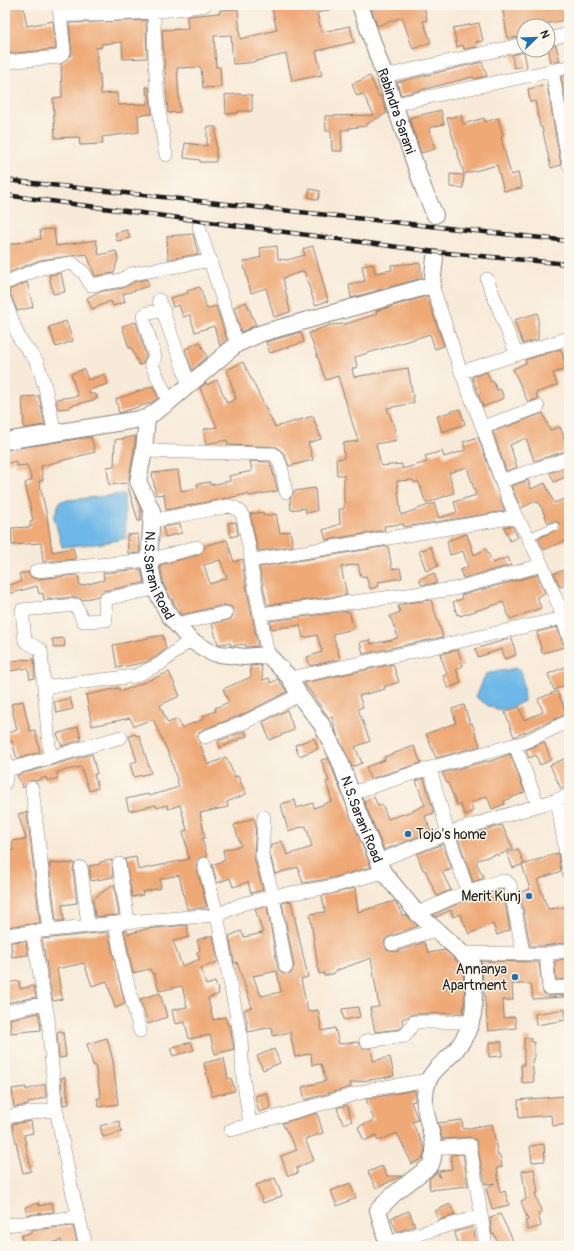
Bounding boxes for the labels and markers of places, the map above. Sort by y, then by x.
place label: Tojo's home [416,826,487,843]
marker: Tojo's home [403,829,413,839]
place label: Merit Kunj [461,888,521,905]
marker: Merit Kunj [524,891,534,901]
place label: Annanya Apartment [442,961,507,994]
marker: Annanya Apartment [510,972,520,982]

